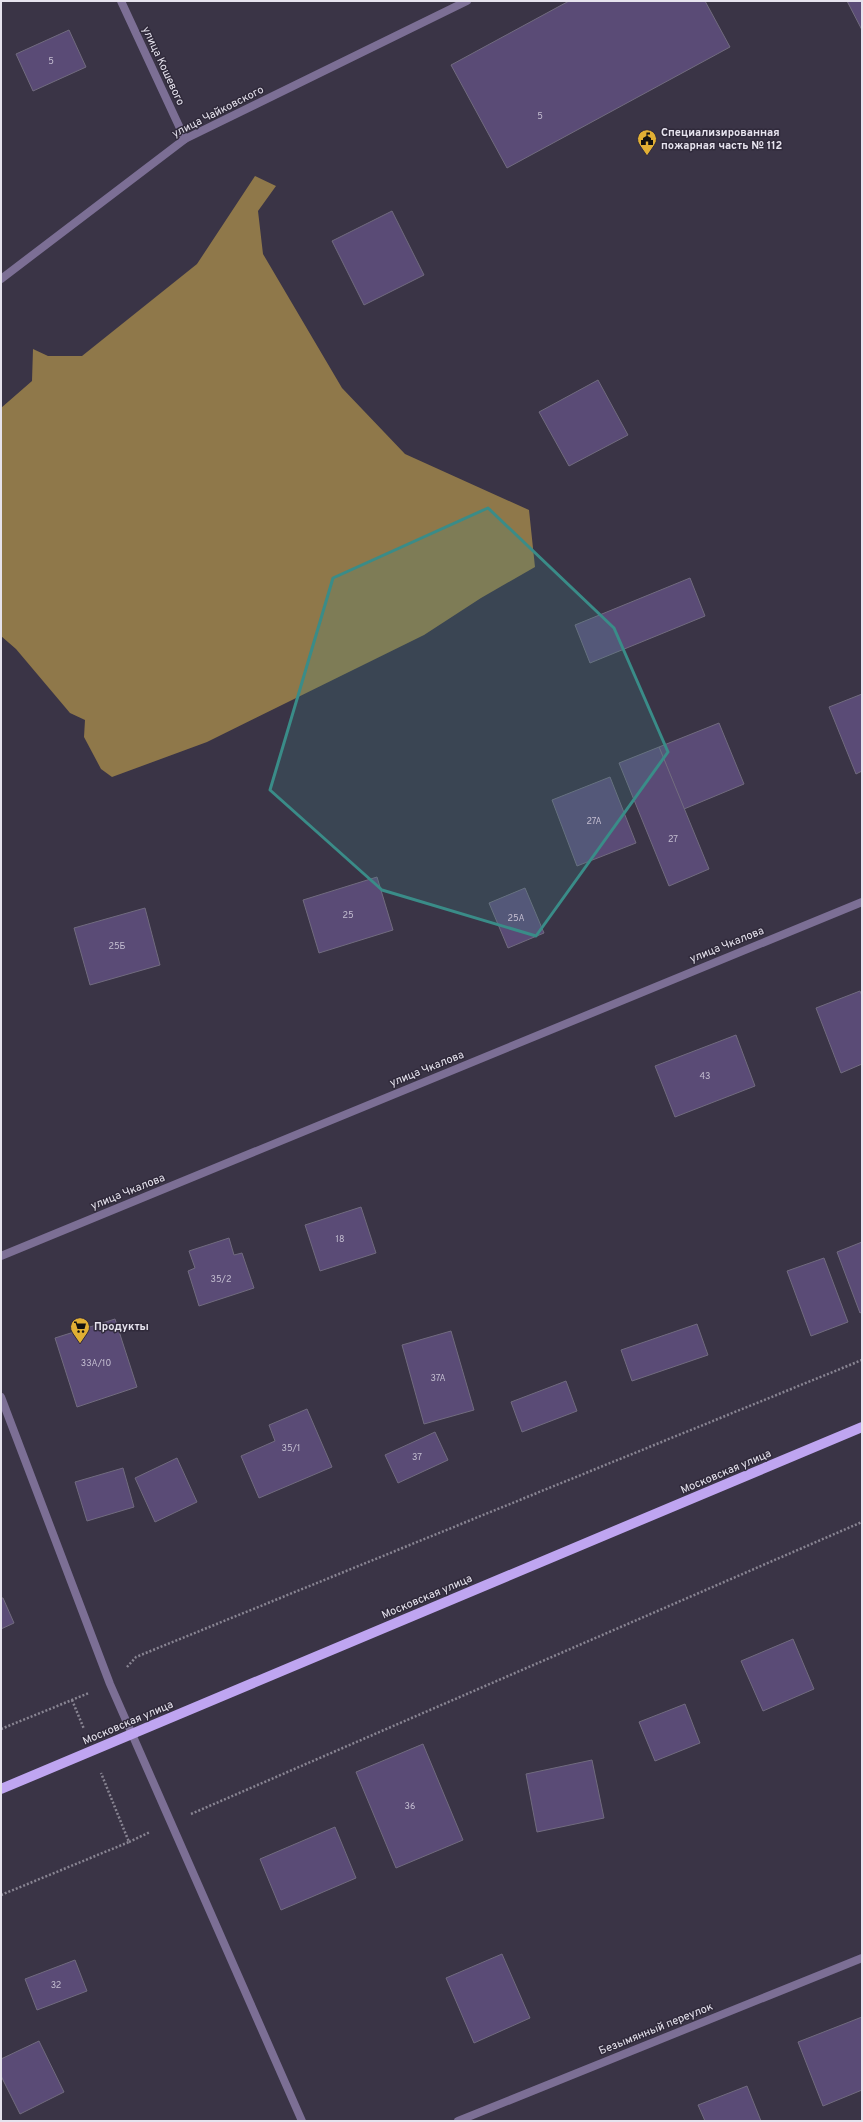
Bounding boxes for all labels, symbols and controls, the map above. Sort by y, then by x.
street label: улица Кошевого [139,24,187,108]
house number: 5 [48,56,54,67]
street label: улица Чайковского [170,83,266,141]
house number: 5 [537,111,543,122]
place label: Специализированная пожарная часть № 112 [661,126,782,153]
public building icon: Специализированная пожарная часть № 112 [636,128,658,156]
house number: 27А [586,816,602,827]
house number: 27 [668,834,678,845]
house number: 25 [342,910,354,921]
house number: 25А [507,913,525,924]
street label: улица Чкалова [688,924,766,966]
house number: 25Б [108,941,126,952]
street label: улица Чкалова [388,1048,466,1090]
house number: 43 [699,1071,711,1082]
street label: улица Чкалова [89,1171,167,1213]
house number: 18 [336,1234,344,1245]
house number: 35/2 [211,1274,231,1285]
supermarket icon: Продукты [69,1316,91,1344]
place label: Продукты [94,1320,149,1334]
house number: 33А/10 [81,1358,111,1369]
house number: 37А [430,1373,446,1384]
house number: 35/1 [282,1443,300,1454]
street label: Московская улица [679,1446,774,1497]
house number: 37 [412,1452,422,1463]
street label: Московская улица [380,1571,475,1622]
street label: Московская улица [81,1697,176,1748]
house number: 36 [405,1801,415,1812]
house number: 32 [51,1980,61,1991]
street label: Безымянный переулок [597,2000,715,2058]

